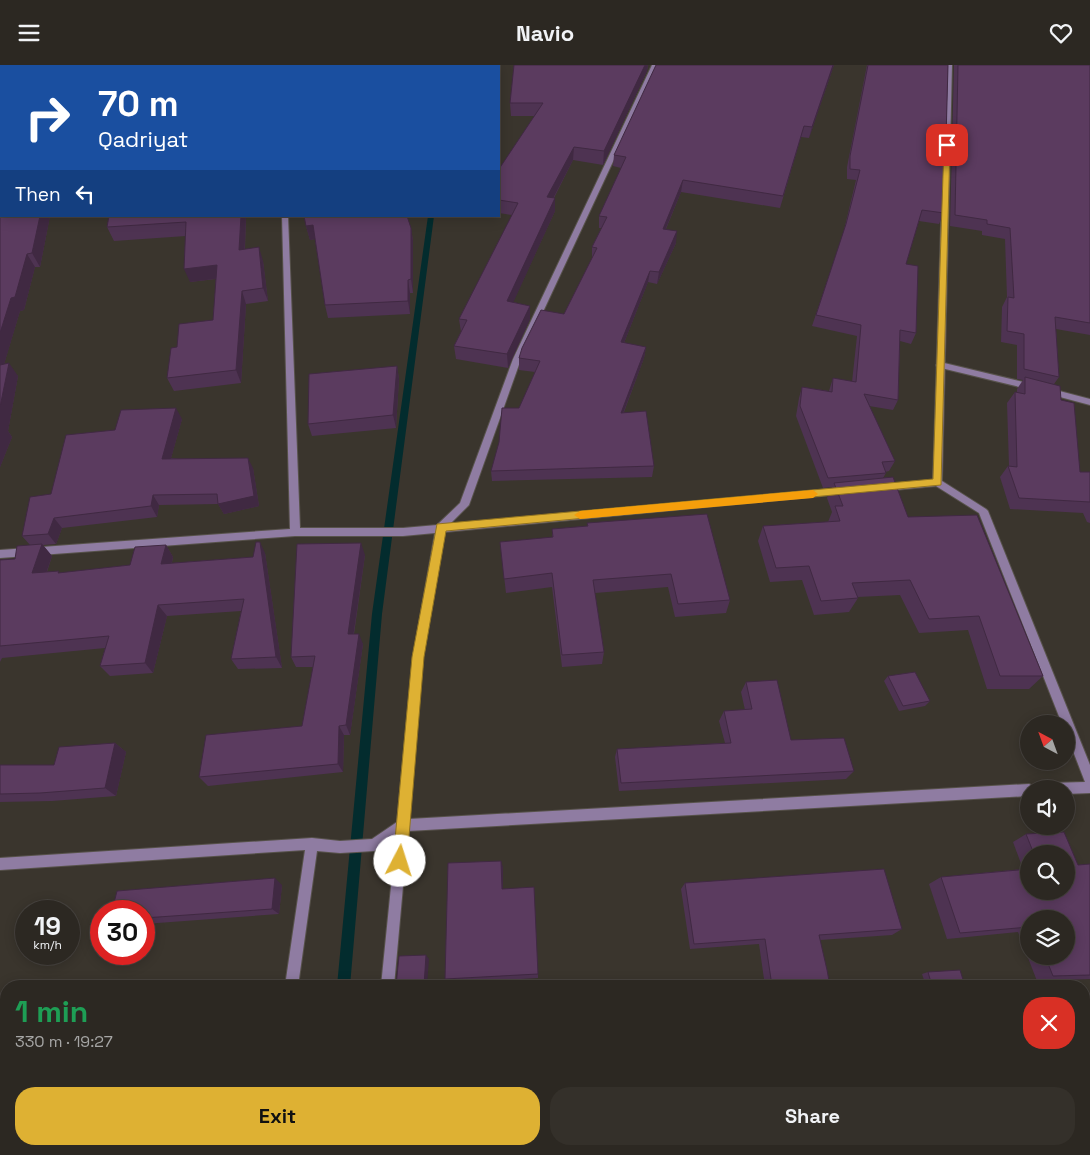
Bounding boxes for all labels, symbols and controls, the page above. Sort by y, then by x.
icon: menu [15,19,43,47]
text: Navio [516,19,574,47]
icon: heart [1047,19,1075,47]
text: 70 m [98,82,179,126]
icon: right [15,85,80,150]
pin [926,124,968,166]
text: Qadriyat [98,125,188,153]
icon: arrive [933,131,961,159]
icon: left [71,180,99,208]
text: Then [15,182,61,207]
north arrow [1020,715,1075,770]
map controls [1020,715,1075,965]
button: sound [1020,780,1075,835]
position arrow [373,834,425,886]
button: search [1020,845,1075,900]
speed limit sign: 30 [90,900,155,965]
text: 19 [34,910,61,942]
button: layers [1020,910,1075,965]
text: km/h [33,937,62,953]
text: 1 min [15,992,88,1031]
button: close [1023,997,1075,1049]
text: 330 m · 19:27 [15,1031,113,1052]
button: Exit [15,1087,540,1145]
button: Share [550,1087,1075,1145]

